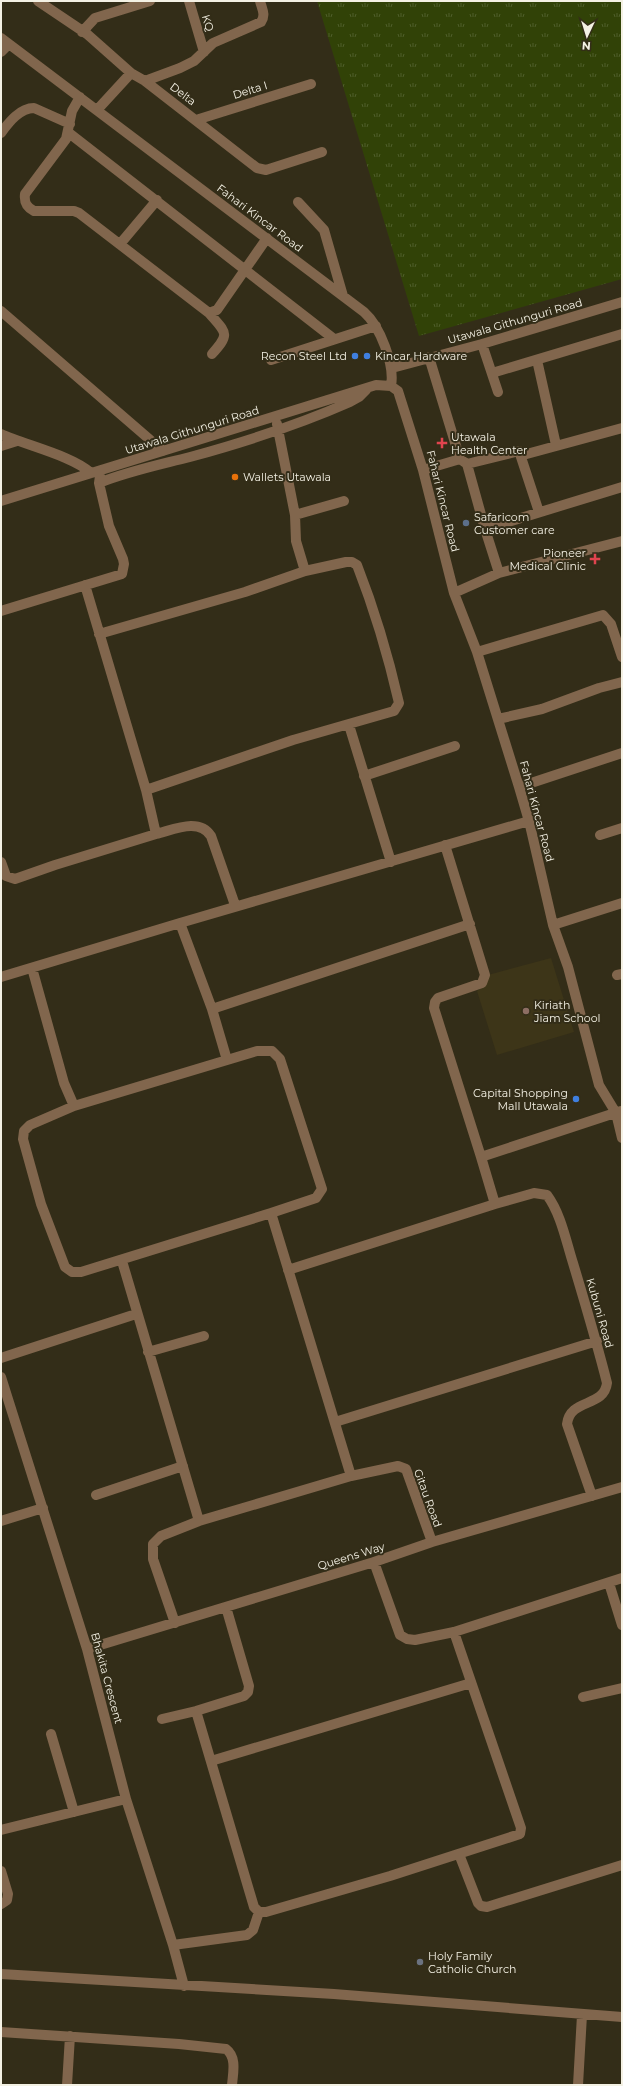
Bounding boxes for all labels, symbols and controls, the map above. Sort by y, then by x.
street label: KQ [199,13,217,34]
north arrow [567,16,607,56]
text: N [581,39,591,53]
street label: Delta I [231,78,269,102]
street label: Delta [167,80,199,108]
street label: Fahari Kincar Road [214,181,306,255]
street label: Utawala Githunguri Road [446,295,584,347]
place label: Recon Steel Ltd [261,349,347,363]
place label: Kincar Hardware [375,349,468,363]
marker: Recon Steel Ltd [350,351,360,361]
marker: Kincar Hardware [362,351,372,361]
street label: Utawala Githunguri Road [123,403,261,457]
place label: Utawala Health Center [451,430,528,457]
marker: Utawala Health Center [436,437,448,449]
street label: Fahari Kincar Road [424,449,462,553]
place label: Wallets Utawala [243,470,331,484]
marker: Wallets Utawala [230,472,240,482]
place label: Safaricom Customer care [474,510,555,537]
marker: Safaricom Customer care [461,518,471,528]
place label: Pioneer Medical Clinic [510,546,586,573]
marker: Pioneer Medical Clinic [589,553,601,565]
street label: Fahari Kincar Road [517,759,557,863]
place label: Kiriath Jiam School [533,998,601,1025]
marker: Kiriath Jiam School [521,1006,531,1016]
place label: Capital Shopping Mall Utawala [473,1086,568,1113]
marker: Capital Shopping Mall Utawala [571,1094,581,1104]
street label: Kubuni Road [583,1277,617,1349]
street label: Gitau Road [411,1467,445,1529]
street label: Queens Way [316,1539,386,1573]
street label: Bhakita Crescent [88,1631,126,1726]
place label: Holy Family Catholic Church [428,1949,516,1976]
marker: Holy Family Catholic Church [415,1957,425,1967]

